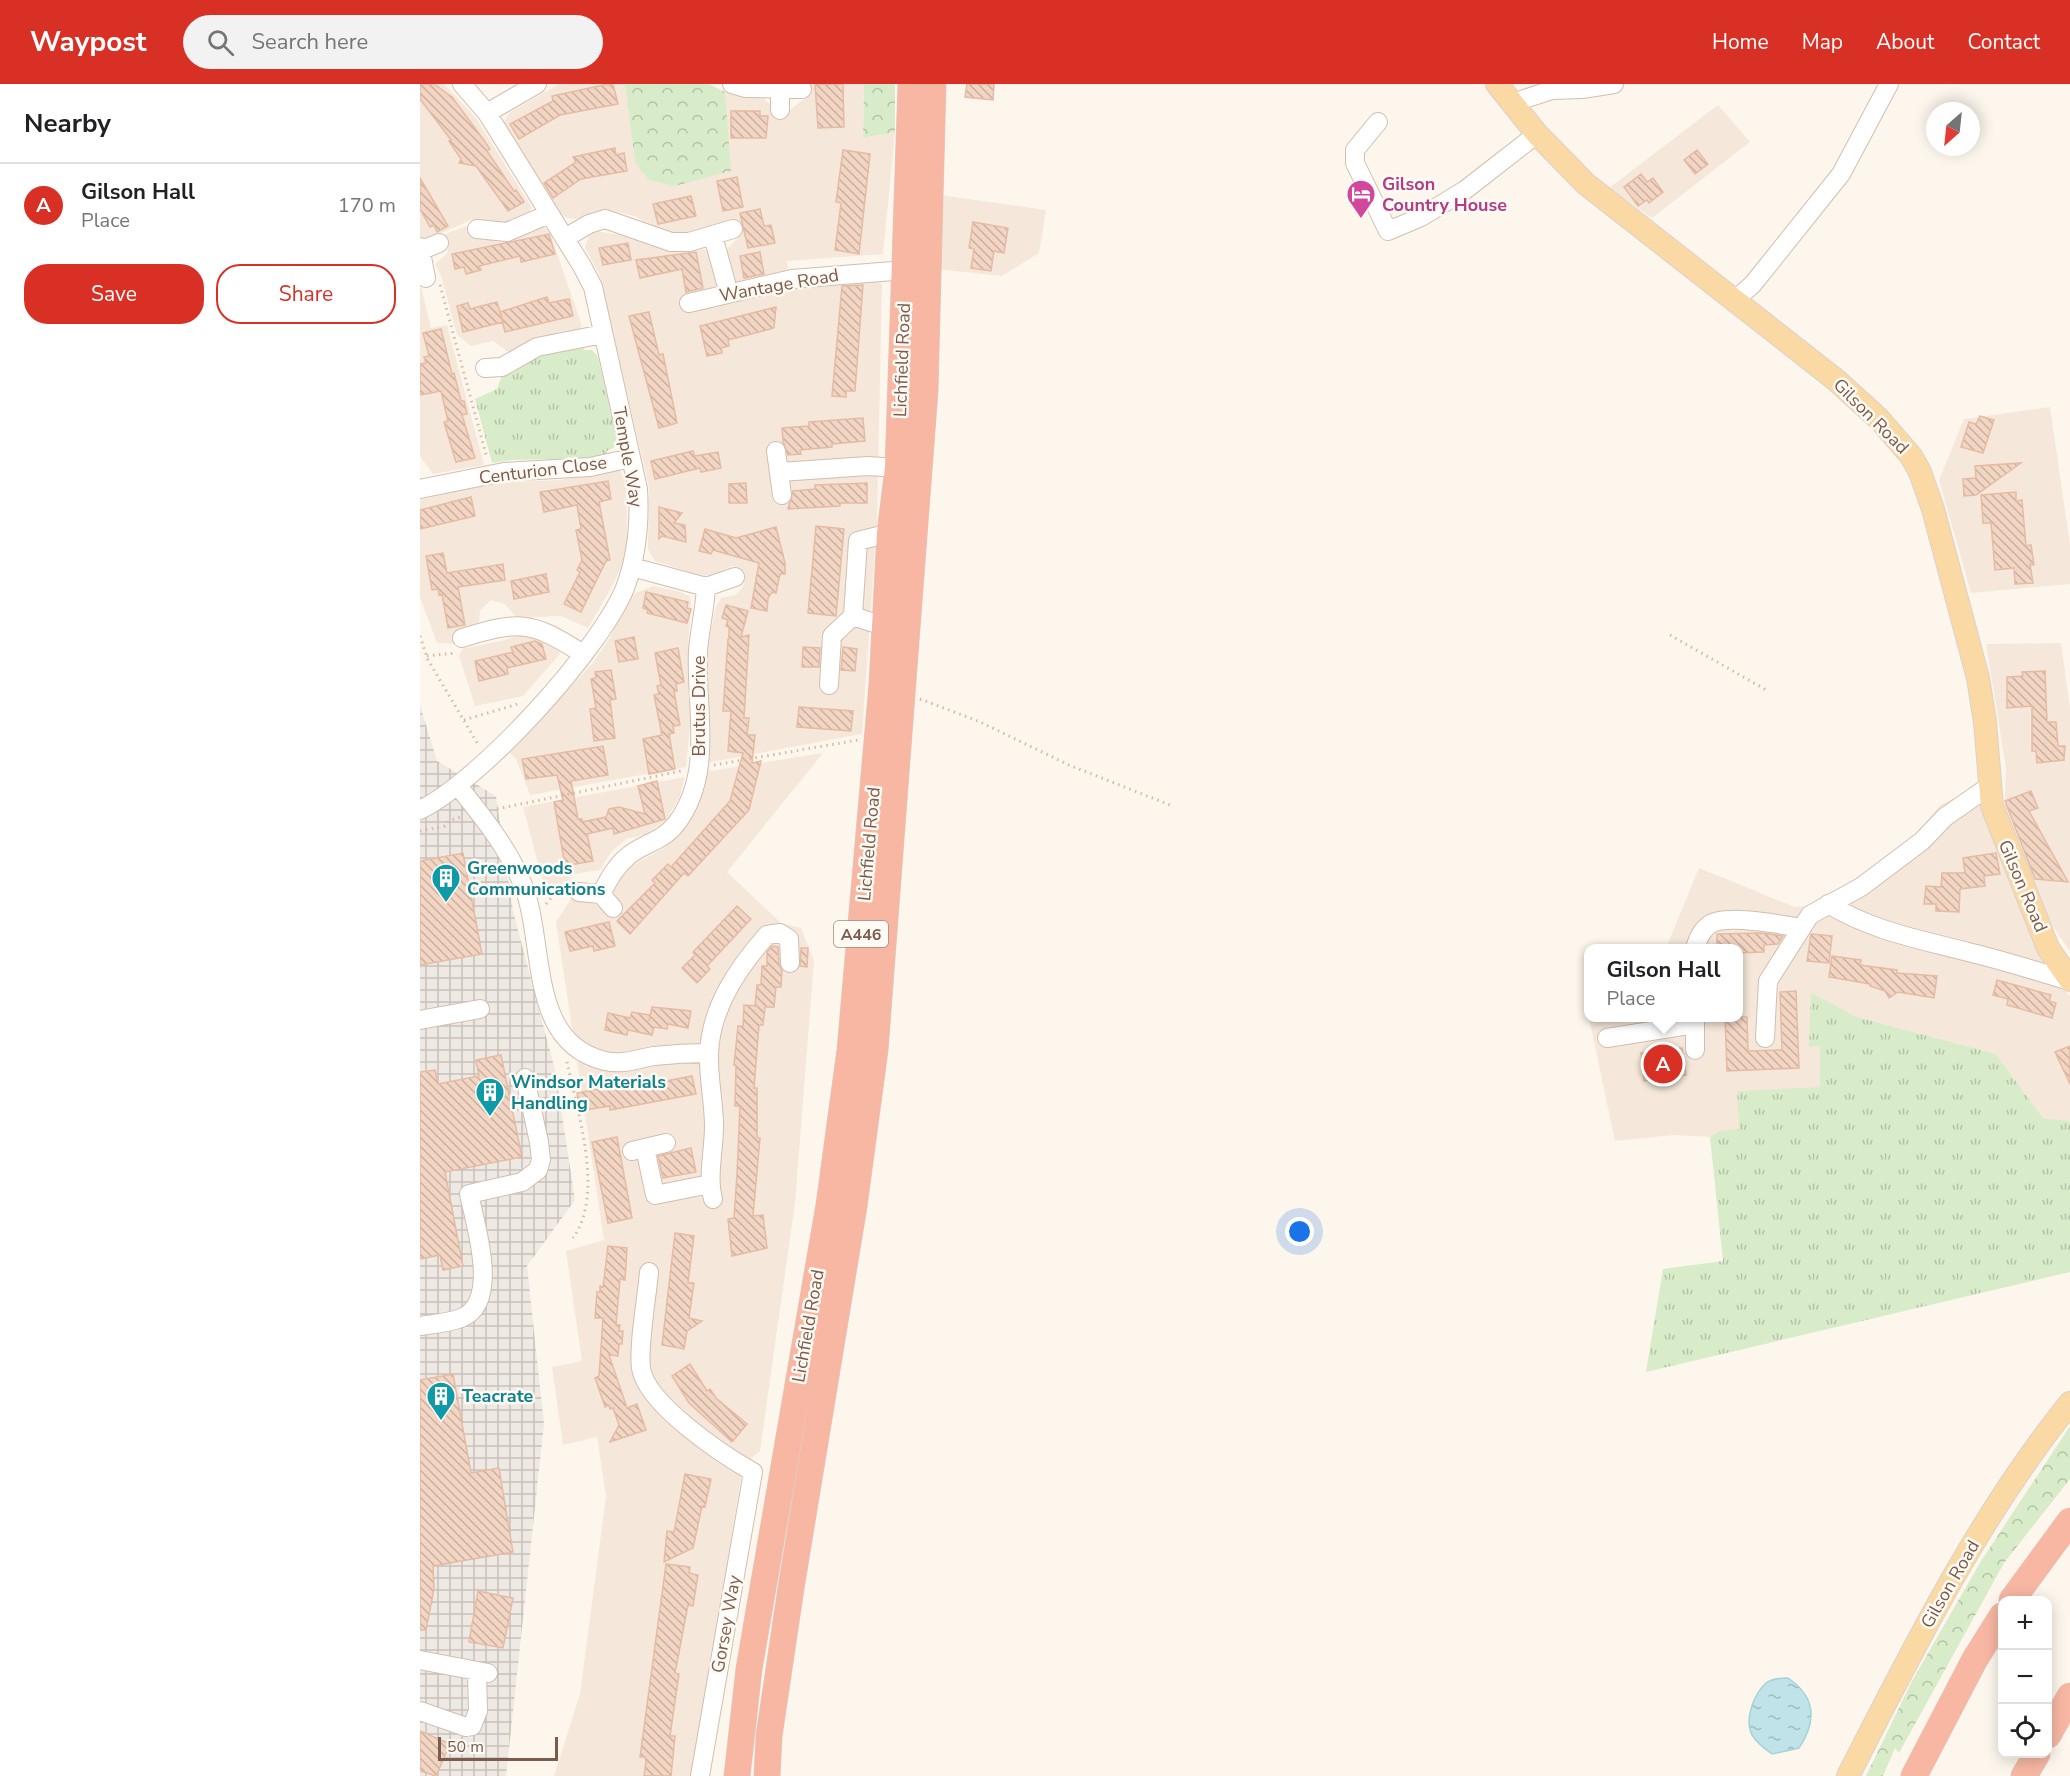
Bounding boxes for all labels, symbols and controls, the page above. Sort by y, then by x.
search box [183,15,603,69]
text: Waypost [30,23,147,61]
icon: search [204,26,237,59]
text: Search here [252,27,368,57]
text: Home [1712,28,1769,56]
text: Map [1802,28,1843,56]
text: About [1876,28,1934,56]
text: Contact [1967,28,2040,56]
north arrow [1926,102,1980,156]
text: Nearby [24,106,111,141]
place label: Gilson Country House [1382,172,1507,217]
text: Gilson Hall [81,177,195,207]
hotel icon: Gilson Country House [1345,178,1377,220]
text: A [36,192,51,219]
text: 170 m [338,192,396,219]
text: Place [81,207,130,234]
street label: Wantage Road [717,263,841,307]
button: Save [24,264,204,324]
button: Share [216,264,396,324]
street label: Lichfield Road [888,302,916,418]
street label: Gilson Road [1828,373,1914,459]
street label: Temple Way [607,405,649,510]
street label: Centurion Close [478,450,608,490]
street label: Brutus Drive [687,655,711,757]
street label: Lichfield Road [852,786,886,902]
street label: Gilson Road [1993,836,2053,936]
place label: Greenwoods Communications [467,856,606,901]
building icon: Greenwoods Communications [430,862,462,904]
road number: A446 [834,921,888,947]
popup [1584,944,1743,1022]
text: Gilson Hall [1606,955,1721,985]
text: Place [1606,985,1655,1012]
pin: A [1644,1042,1682,1086]
place label: Windsor Materials Handling [511,1070,666,1115]
building icon: Windsor Materials Handling [474,1076,506,1118]
your location [1285,1217,1314,1246]
street label: Lichfield Road [786,1268,830,1384]
building icon: Teacrate [425,1380,457,1422]
place label: Teacrate [462,1384,534,1408]
street label: Gilson Road [1915,1536,1985,1632]
street label: Gorsey Way [706,1572,747,1675]
map controls [1998,1596,2052,1758]
button: + [1998,1596,2052,1650]
button: − [1998,1650,2052,1704]
button: locate [1998,1704,2052,1758]
scale bar [438,1734,558,1762]
text: 50 m [447,1736,484,1758]

